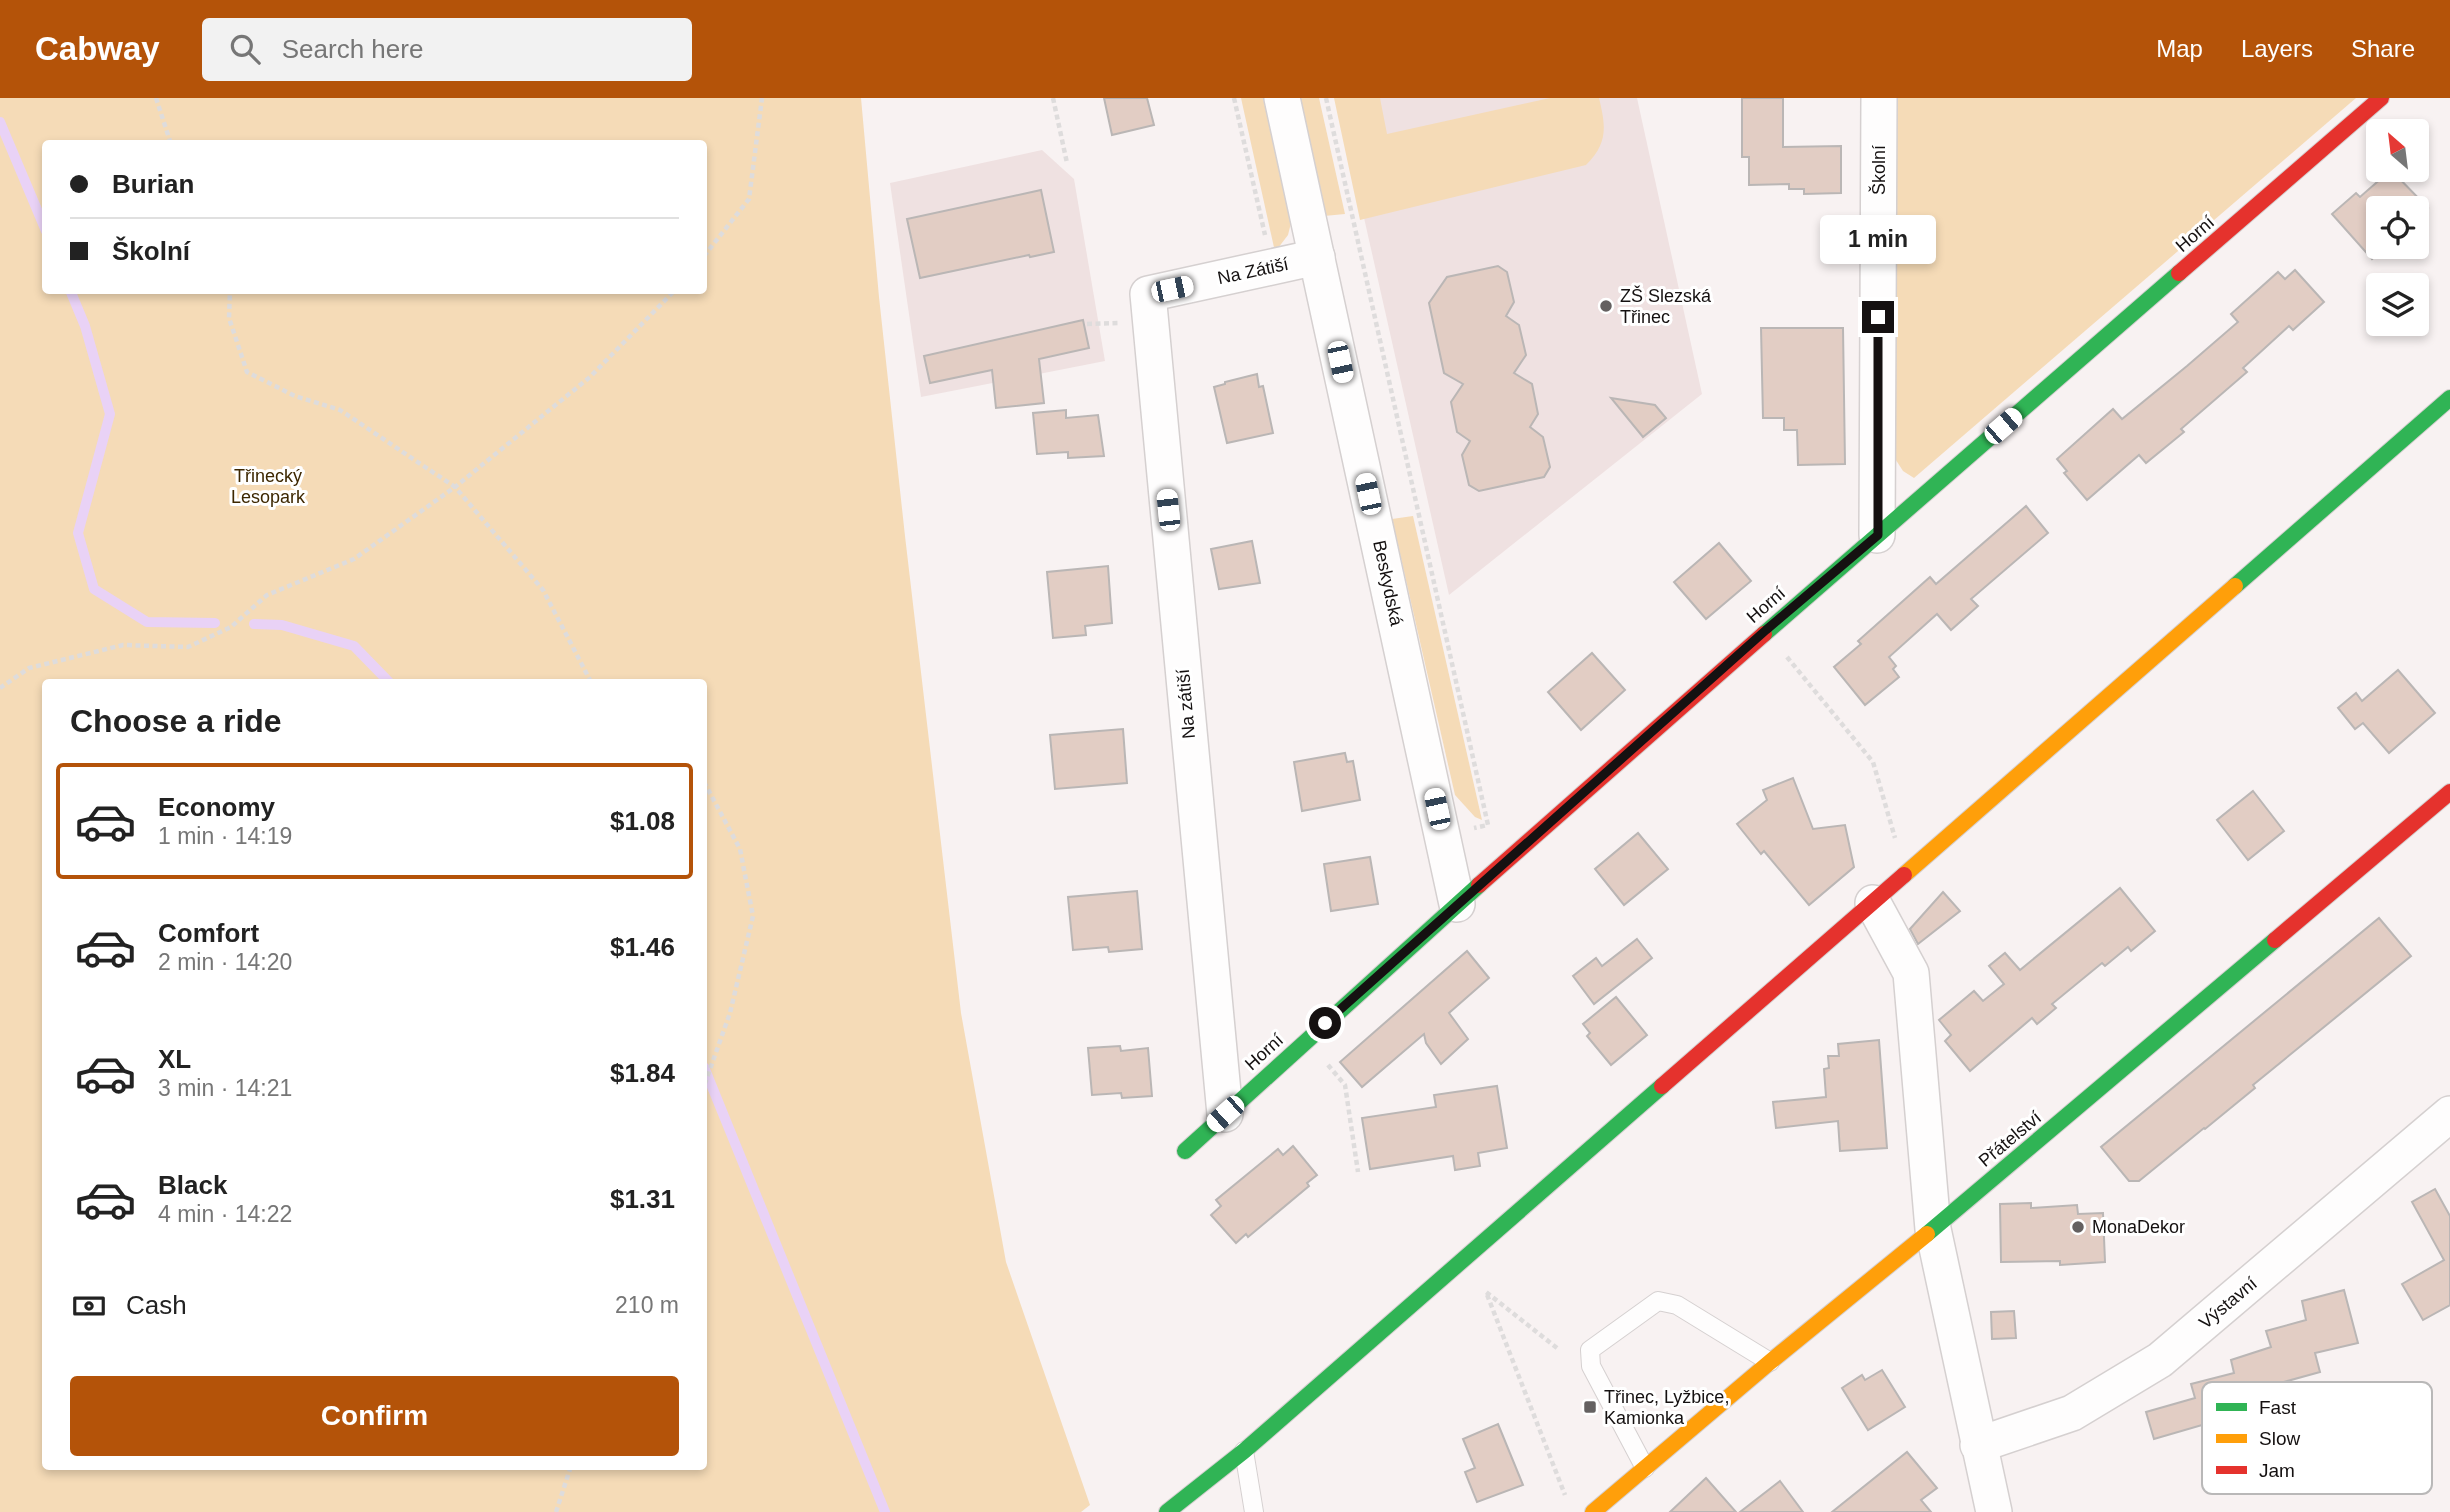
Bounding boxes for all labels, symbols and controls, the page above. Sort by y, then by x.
search box [202,18,692,81]
text: Cabway [35,30,160,67]
icon: search [226,30,264,68]
text: Search here [282,34,423,64]
text: Map [2156,35,2203,62]
text: Layers [2241,35,2313,62]
text: Share [2351,35,2415,62]
north arrow [2366,119,2429,182]
map controls [2366,119,2429,336]
street label: Školní [1868,145,1889,195]
text: Burian [112,169,194,199]
button: locate [2366,196,2429,259]
street label: Horní [2172,212,2218,256]
callout: 1 min [1820,216,1936,264]
text: 1 min [1848,226,1908,252]
text: Školní [112,236,190,266]
street label: Na Zátiší [1216,254,1290,288]
button: layers [2366,273,2429,336]
car [1150,274,1195,304]
place label: ZŠ Slezská Třinec [1620,285,1712,327]
marker: ZŠ Slezská Třinec [1598,298,1614,314]
route end [1862,301,1894,333]
car [1326,339,1355,385]
car [1981,404,2026,448]
park label: Třinecký Lesopark [231,466,306,507]
car [1354,471,1383,517]
car [1156,488,1181,532]
street label: Beskydská [1369,538,1407,629]
street label: Horní [1743,583,1789,627]
street label: Na zátiší [1173,668,1199,740]
text: Choose a ride [70,703,282,739]
car [1423,786,1452,832]
icon: car [74,790,137,853]
text: Economy [158,792,275,822]
text: $1.08 [610,806,675,836]
text: 1 min · 14:19 [158,823,292,849]
icon: car [74,916,137,979]
text: Comfort [158,918,259,948]
text: $1.46 [610,932,675,962]
text: 2 min · 14:20 [158,949,292,975]
route start [1309,1007,1341,1039]
street label: Horní [1241,1030,1287,1074]
icon: car [74,1042,137,1105]
text: XL [158,1044,191,1074]
text: $1.84 [610,1058,675,1088]
text: 3 min · 14:21 [158,1075,292,1101]
car [1203,1092,1248,1136]
street label: Přátelství [1975,1107,2045,1171]
icon: car [74,1168,137,1231]
text: Black [158,1170,227,1200]
text: $1.31 [610,1184,675,1214]
text: 4 min · 14:22 [158,1201,292,1227]
place label: MonaDekor [2092,1217,2185,1237]
marker: MonaDekor [2070,1219,2086,1235]
street label: Výstavní [2195,1273,2261,1333]
icon: cash [70,1287,108,1325]
text: Cash [126,1290,187,1320]
text: 210 m [615,1292,679,1318]
button: Confirm [70,1376,679,1456]
legend [2202,1382,2432,1494]
place label: Třinec, Lyžbice, Kamionka [1604,1387,1729,1428]
text: Fast [2259,1397,2297,1418]
marker: Třinec, Lyžbice, Kamionka [1582,1399,1598,1415]
text: Slow [2259,1428,2300,1449]
text: Jam [2259,1460,2295,1481]

